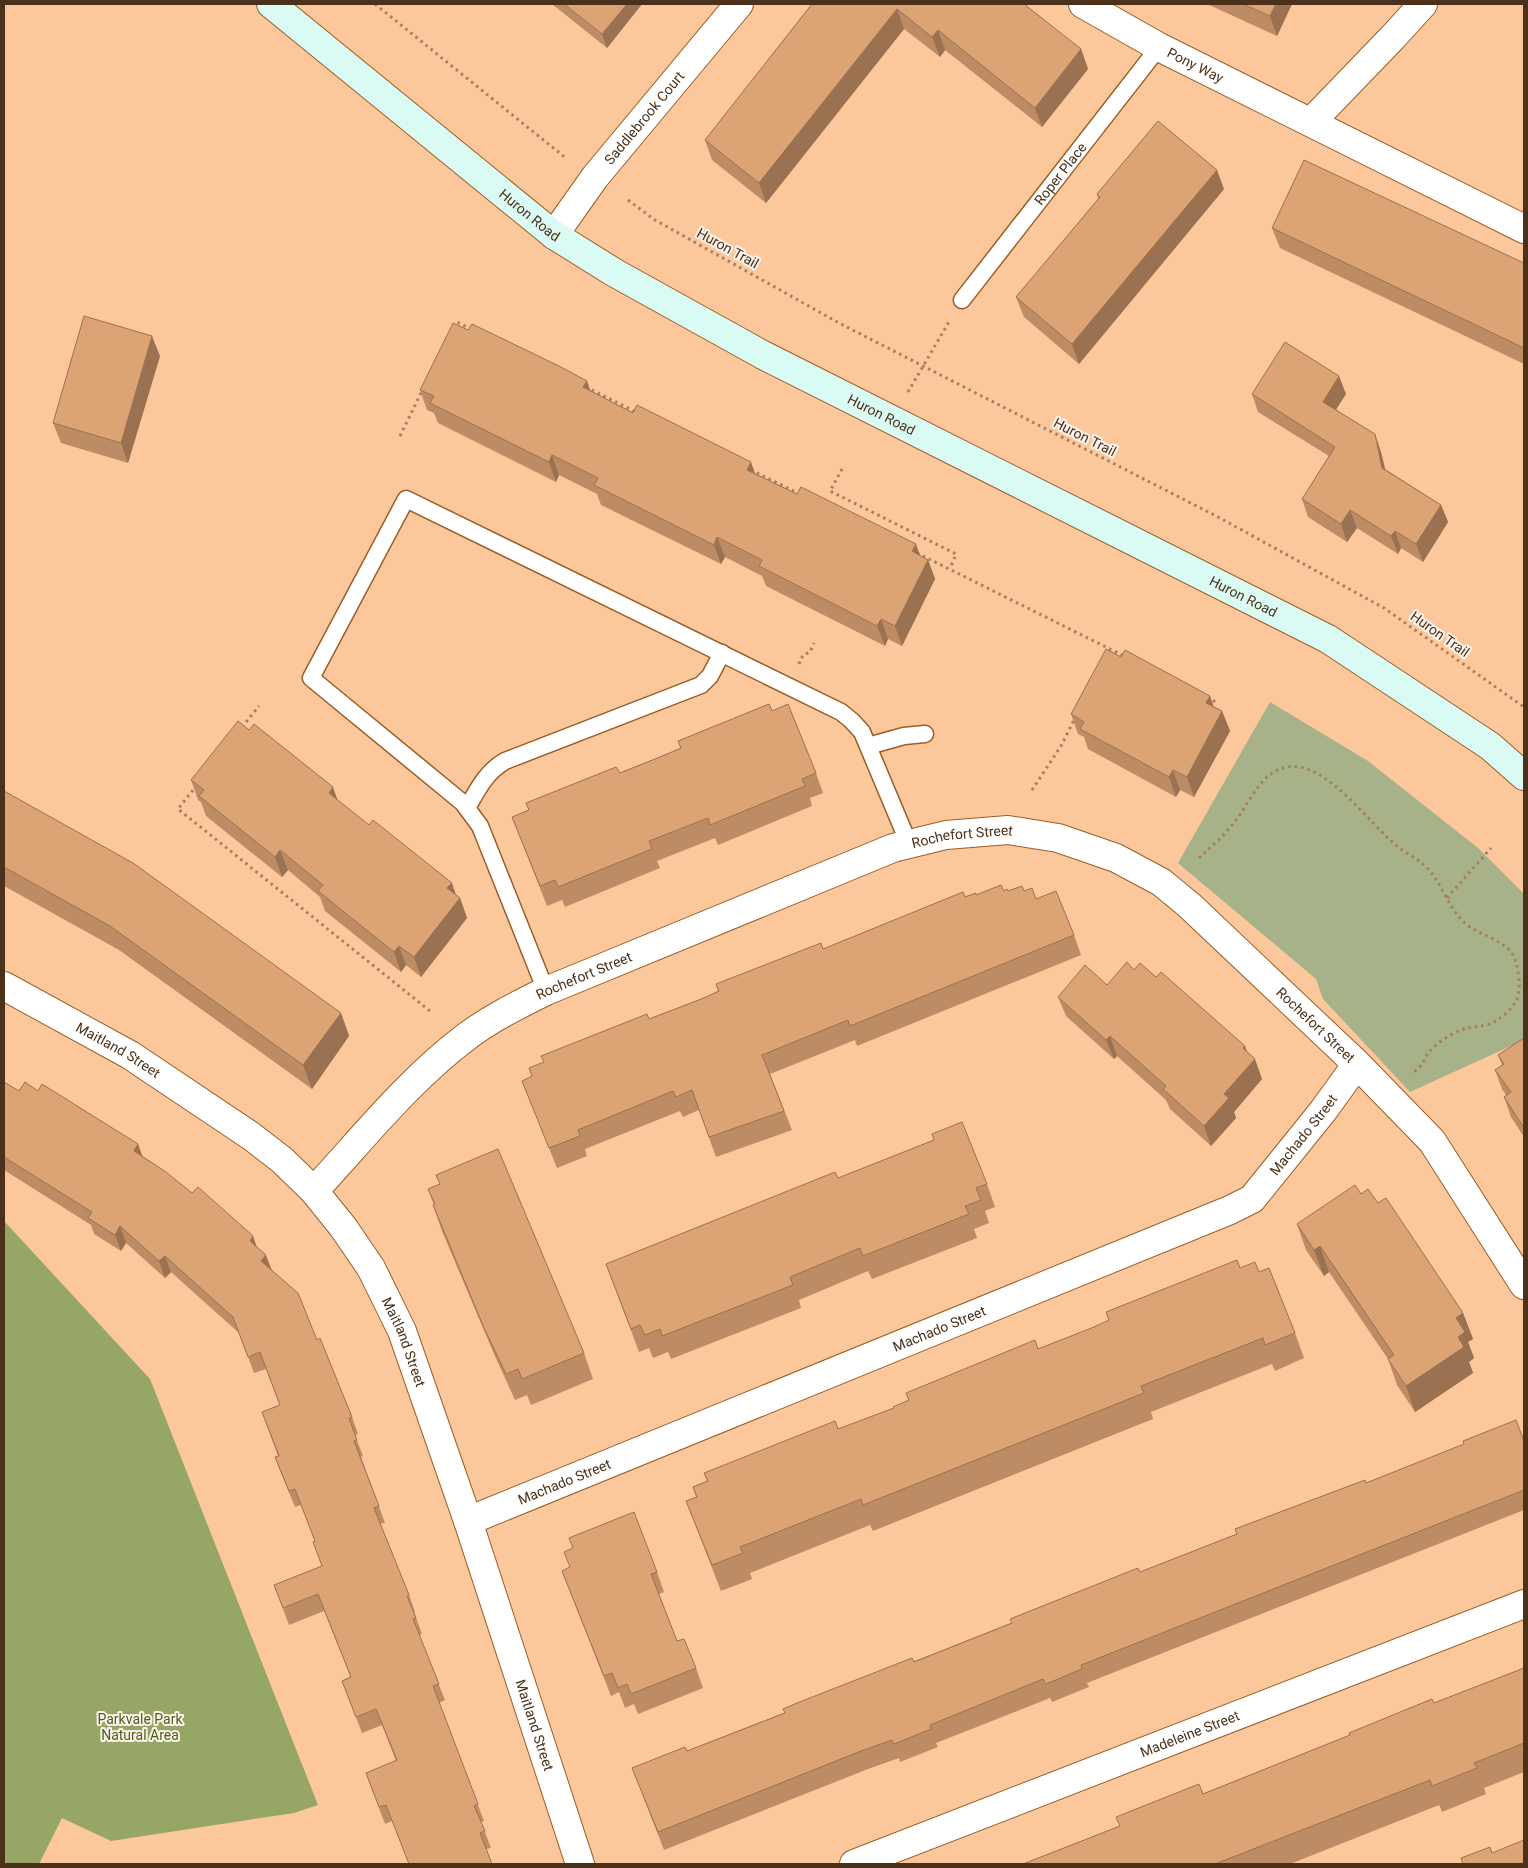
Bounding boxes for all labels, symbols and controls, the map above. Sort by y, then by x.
street label: Pony Way [1165,44,1227,86]
street label: Saddlebrook Court [601,68,688,168]
street label: Roper Place [1031,139,1090,208]
street label: Huron Road [496,186,563,245]
street label: Huron Trail [694,225,762,271]
street label: Huron Road [845,391,918,438]
street label: Huron Trail [1051,414,1119,460]
street label: Huron Road [1207,573,1280,620]
street label: Huron Trail [1408,608,1472,660]
street label: Rochefort Street [910,822,1014,851]
street label: Rochefort Street [533,948,634,1003]
street label: Rochefort Street [1273,984,1359,1066]
street label: Maitland Street [73,1019,164,1081]
street label: Machado Street [1266,1091,1341,1178]
street label: Maitland Street [379,1295,429,1389]
street label: Machado Street [890,1302,988,1355]
street label: Machado Street [515,1455,613,1508]
street label: Maitland Street [512,1677,557,1773]
street label: Madeleine Street [1138,1707,1242,1760]
park label: Parkvale Park Natural Area [97,1711,183,1743]

